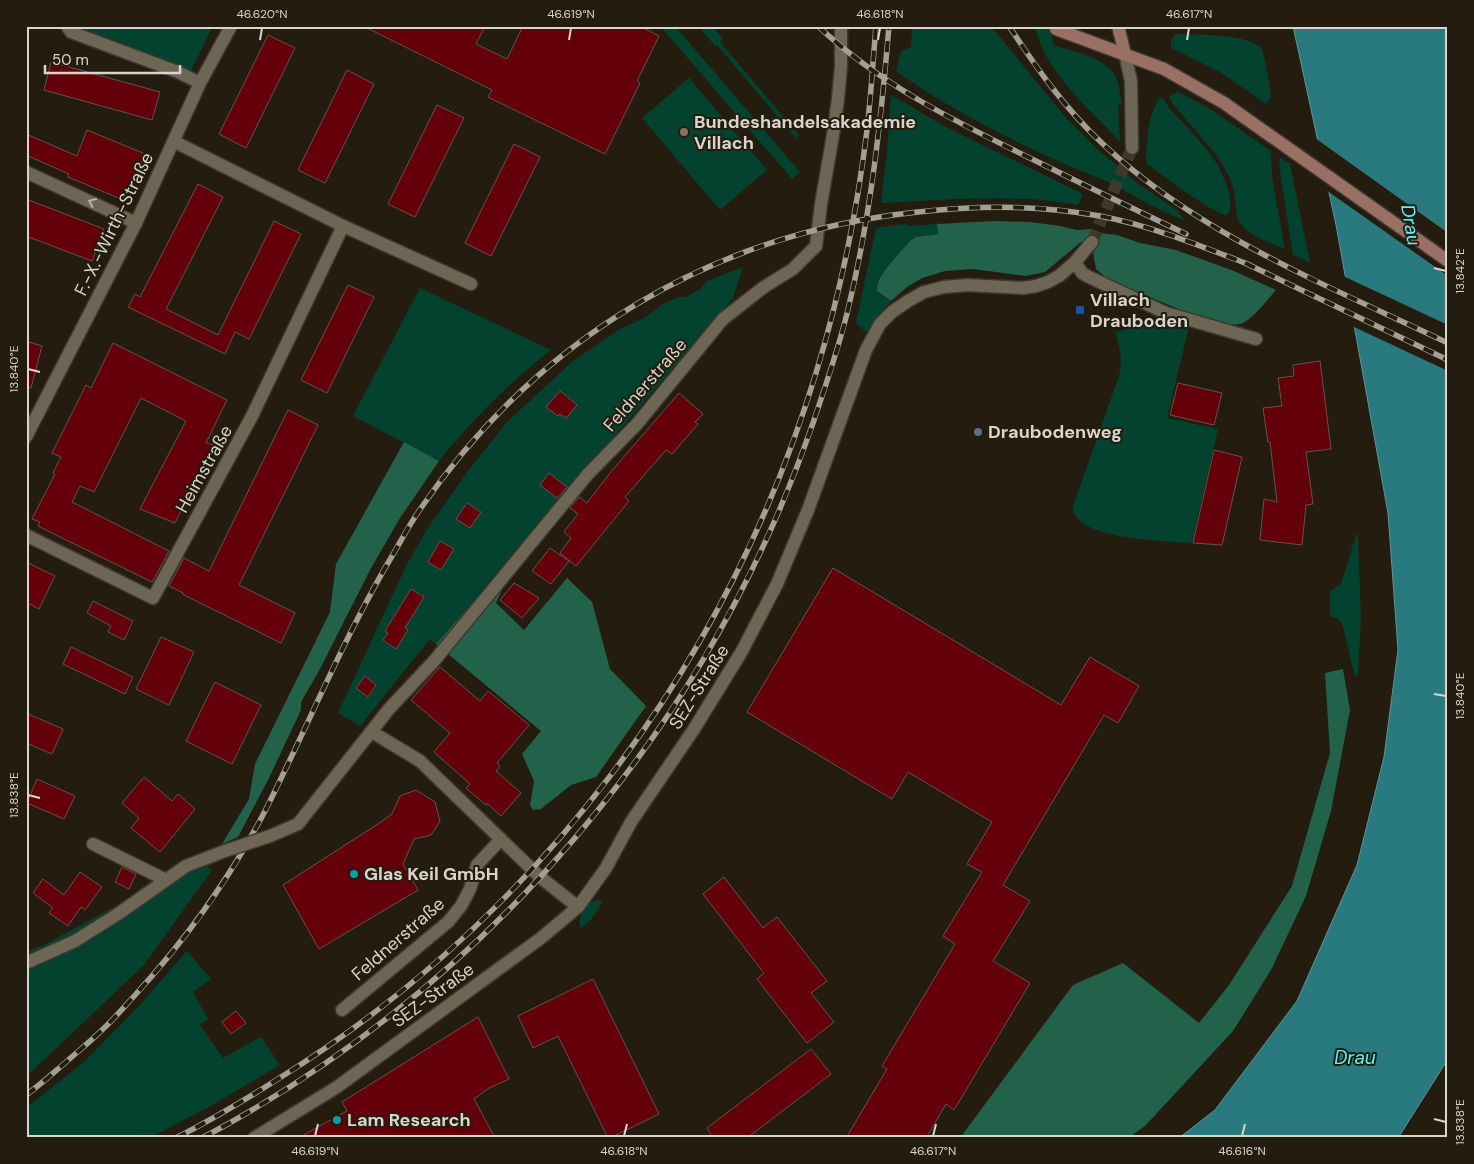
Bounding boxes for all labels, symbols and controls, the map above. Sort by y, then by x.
text: 46.620°N [236,6,288,22]
text: 46.619°N [547,6,595,22]
text: 46.618°N [856,6,904,22]
text: 46.617°N [1166,6,1212,22]
scale bar [45,42,180,74]
text: 50 m [52,50,89,70]
place label: Bundeshandelsakademie Villach [694,110,916,155]
marker: Bundeshandelsakademie Villach [678,126,690,138]
street label: F.-X.-Wirth-Straße [69,148,159,300]
one-way arrow [88,198,97,209]
water label: Drau [1395,202,1427,248]
text: 13.842°E [1452,248,1468,294]
place label: Villach Drauboden [1090,288,1188,333]
marker: Villach Drauboden [1074,304,1086,316]
street label: Feldnerstraße [598,333,692,437]
text: 13.840°E [6,345,22,392]
place label: Draubodenweg [988,420,1122,444]
street label: Heimstraße [170,421,238,517]
marker: Draubodenweg [972,426,984,438]
street label: SEZ-Straße [663,640,735,734]
text: 13.840°E [1452,672,1468,719]
text: 13.838°E [6,772,22,818]
place label: Glas Keil GmbH [364,862,499,886]
marker: Glas Keil GmbH [348,868,360,880]
street label: Feldnerstraße [346,892,450,986]
street label: SEZ-Straße [387,957,479,1033]
water label: Drau [1334,1045,1376,1070]
text: 13.838°E [1452,1099,1468,1145]
place label: Lam Research [347,1108,471,1132]
marker: Lam Research [331,1114,343,1126]
text: 46.619°N [291,1143,339,1159]
text: 46.618°N [600,1143,648,1159]
text: 46.617°N [910,1143,956,1159]
text: 46.616°N [1218,1143,1266,1159]

